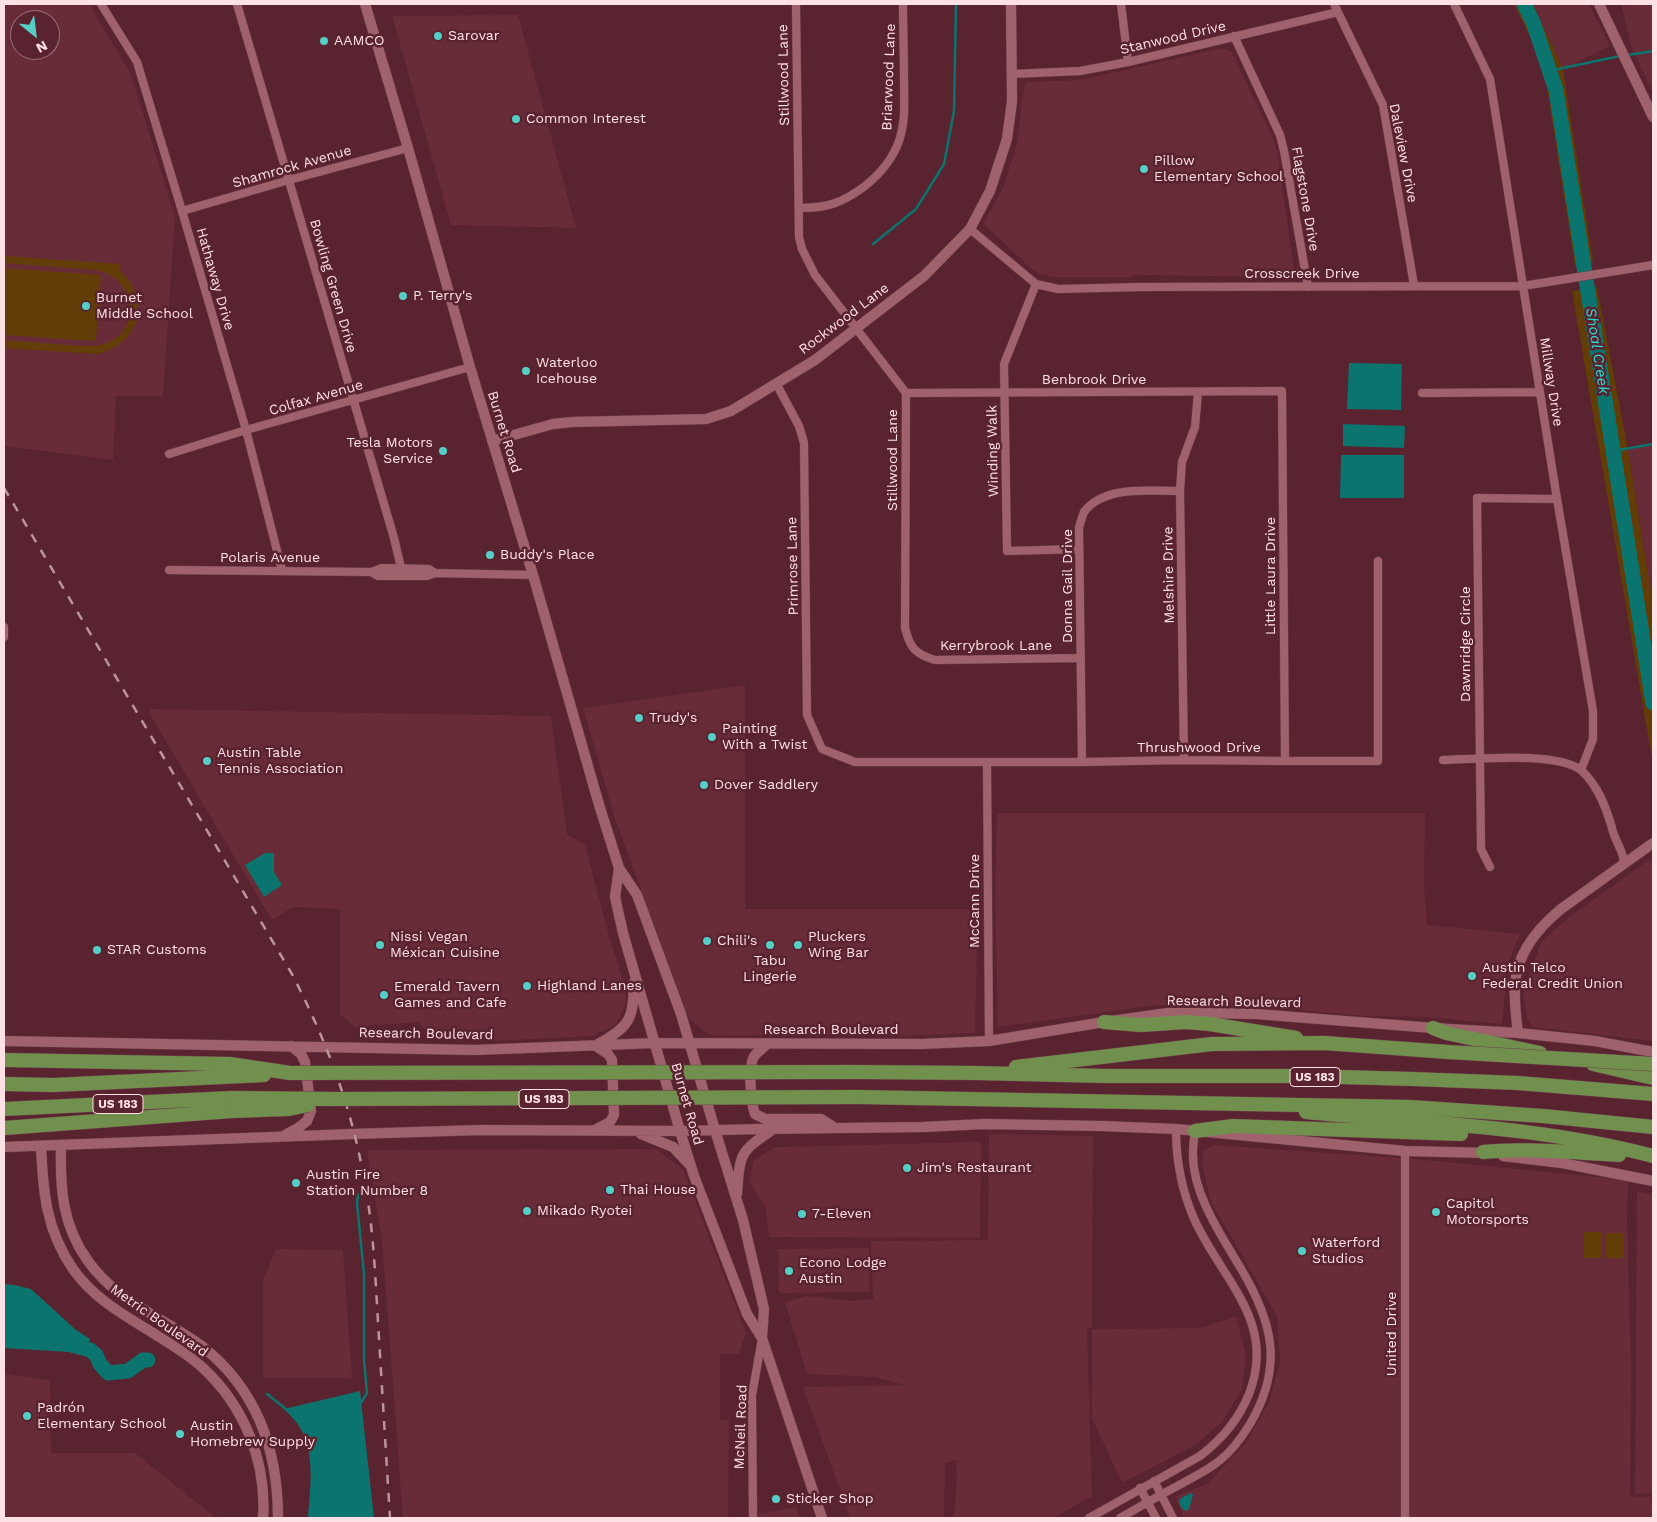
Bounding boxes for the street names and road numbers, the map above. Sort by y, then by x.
street label: Stanwood Drive [1119,18,1227,58]
street label: Briarwood Lane [879,23,899,131]
street label: Stillwood Lane [775,24,793,126]
street label: Daleview Drive [1385,102,1421,204]
street label: Shamrock Avenue [231,142,353,192]
street label: Flagstone Drive [1288,145,1322,253]
street label: Bowling Green Drive [306,217,360,355]
street label: Hathaway Drive [192,226,238,332]
street label: Crosscreek Drive [1244,266,1360,282]
street label: Rockwood Lane [796,280,892,358]
street label: Millway Drive [1536,336,1566,428]
street label: Benbrook Drive [1042,372,1146,388]
street label: Colfax Avenue [267,377,365,419]
street label: Burnet Road [484,389,524,475]
street label: Winding Walk [984,405,1002,497]
street label: Stillwood Lane [885,409,901,511]
street label: Primrose Lane [784,517,802,615]
street label: Little Laura Drive [1263,517,1279,635]
street label: Melshire Drive [1160,526,1178,624]
street label: Donna Gail Drive [1060,529,1076,643]
street label: Polaris Avenue [220,550,320,566]
street label: Dawnridge Circle [1458,586,1474,702]
street label: Kerrybrook Lane [940,638,1052,654]
street label: Thrushwood Drive [1137,740,1261,756]
street label: McCann Drive [967,854,983,948]
street label: Research Boulevard [1166,992,1302,1012]
street label: Research Boulevard [764,1022,898,1038]
street label: Research Boulevard [358,1024,494,1044]
street label: Burnet Road [667,1061,707,1147]
road number: US 183 [1290,1068,1340,1086]
road number: US 183 [519,1090,569,1108]
road number: US 183 [93,1094,143,1114]
street label: Metric Boulevard [107,1281,211,1361]
street label: United Drive [1384,1292,1400,1376]
street label: McNeil Road [731,1384,751,1470]

